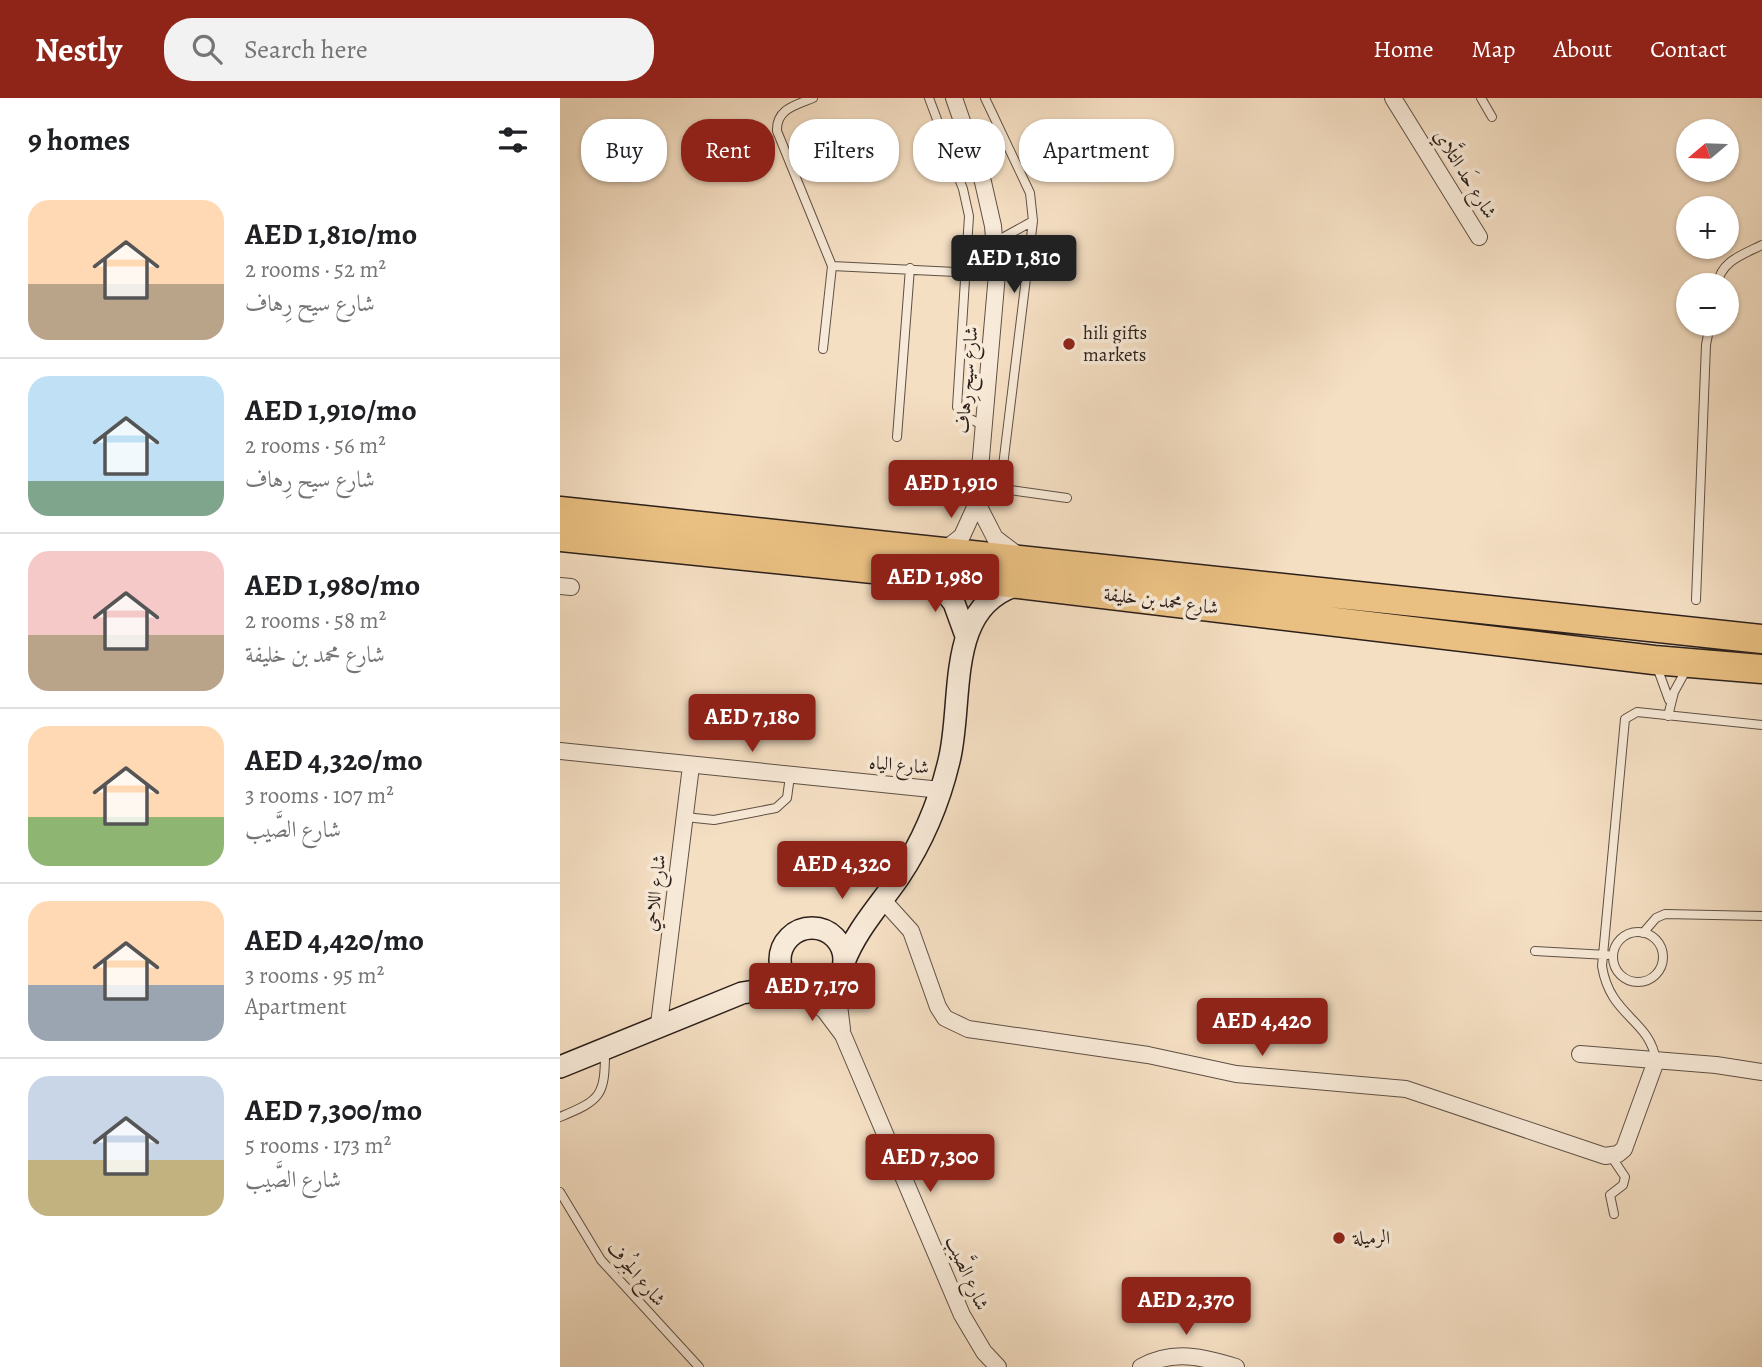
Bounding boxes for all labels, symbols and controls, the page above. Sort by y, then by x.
search box [164,18,654,81]
text: Nestly [35,27,122,72]
icon: search [188,30,226,68]
text: Search here [244,32,368,67]
text: Home [1373,33,1434,65]
text: Map [1472,33,1516,65]
text: About [1554,33,1612,65]
text: Contact [1650,33,1727,65]
chip: Buy [581,119,667,182]
chip: Rent [681,119,775,182]
chip: Filters [789,119,899,182]
chip: New [913,119,1005,182]
chip: Apartment [1019,119,1174,182]
north arrow [1676,119,1740,182]
map controls [1676,119,1739,336]
text: 9 homes [28,120,130,160]
icon: filters [494,121,532,159]
street label: شارع حَد التلَّاي [1426,122,1506,225]
button: + [1676,196,1739,259]
text: AED 1,810/mo [245,214,417,254]
icon: home [84,228,168,312]
pin: AED 1,810 [934,236,1094,295]
text: AED 1,810 [967,242,1061,273]
text: 2 rooms · 52 m² [245,254,386,285]
button: − [1676,273,1739,336]
text: شارع سيح رِهاف [245,288,375,319]
place label: hili gifts markets [1083,320,1147,368]
street label: شارع سيح رِهاف [949,325,989,435]
marker: hili gifts markets [1061,336,1077,352]
text: AED 1,910/mo [245,390,417,430]
icon: home [84,404,168,488]
text: 2 rooms · 56 m² [245,430,386,461]
pin: AED 1,910 [871,460,1031,520]
text: شارع سيح رِهاف [245,464,375,495]
text: AED 1,910 [905,467,997,498]
pin: AED 1,980 [855,554,1015,614]
text: AED 1,980 [887,561,983,592]
text: AED 1,980/mo [245,565,420,605]
icon: home [84,579,168,663]
street label: شارع محمد بن خليفة [1102,581,1220,623]
text: 2 rooms · 58 m² [245,605,386,636]
text: شارع محمد بن خليفة [245,639,385,670]
pin: AED 7,180 [672,694,832,754]
text: AED 7,180 [705,701,799,732]
text: AED 4,320/mo [245,740,423,780]
street label: شارع الياه [868,749,930,783]
icon: home [84,754,168,838]
text: 3 rooms · 107 m² [245,780,394,811]
text: شارع الصَّيب [245,814,341,845]
pin: AED 4,320 [762,842,922,901]
text: AED 4,320 [793,848,891,879]
street label: شارع اللاحي [637,853,675,933]
text: AED 4,420/mo [245,920,424,960]
icon: home [84,929,168,1013]
text: 3 rooms · 95 m² [245,960,384,991]
pin: AED 7,170 [732,964,892,1023]
text: AED 7,170 [765,970,859,1001]
text: Apartment [245,991,347,1022]
pin: AED 4,420 [1182,998,1342,1058]
text: AED 4,420 [1213,1005,1311,1036]
text: AED 7,300/mo [245,1090,422,1130]
icon: home [84,1104,168,1188]
text: 5 rooms · 173 m² [245,1130,391,1161]
pin: AED 7,300 [850,1134,1010,1194]
text: AED 7,300 [881,1141,979,1172]
text: شارع الصَّيب [245,1164,341,1195]
place label: الرميلة [1352,1225,1390,1251]
street label: شارع الصَّيب [937,1230,999,1315]
marker: الرميلة [1331,1230,1347,1246]
street label: شارع الجُرف [599,1234,674,1313]
pin: AED 2,370 [1106,1278,1266,1337]
text: AED 2,370 [1138,1284,1234,1315]

